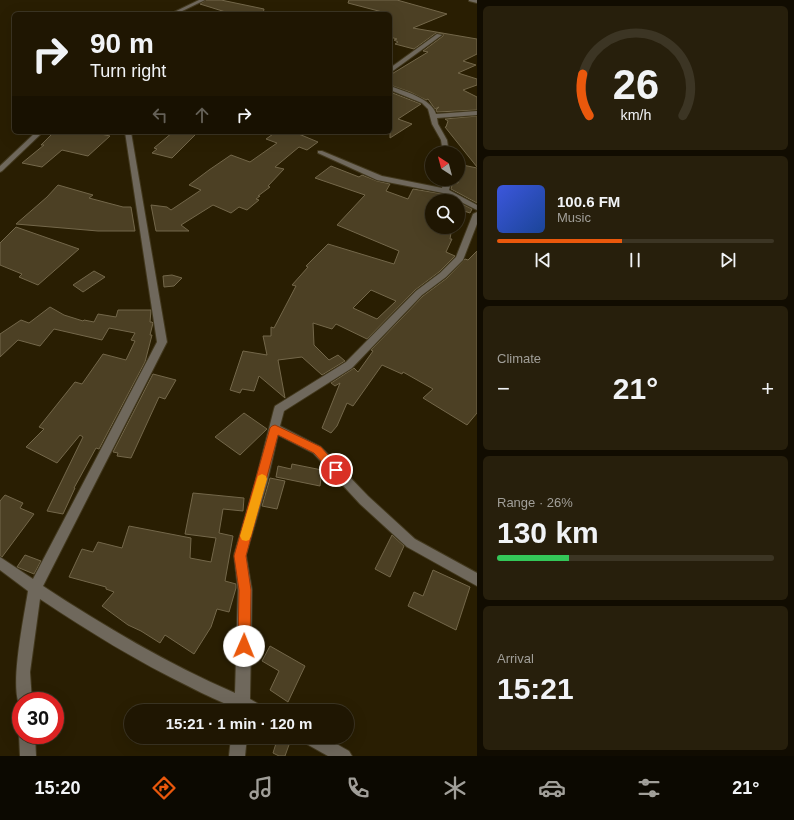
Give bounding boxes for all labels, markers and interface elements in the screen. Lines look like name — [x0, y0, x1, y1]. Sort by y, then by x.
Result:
icon: right — [24, 28, 76, 80]
text: 90 m — [90, 28, 154, 59]
text: Turn right — [90, 61, 166, 81]
text: 26 — [612, 61, 659, 108]
icon: left — [149, 104, 171, 126]
icon: ahead — [191, 104, 213, 126]
icon: right — [233, 104, 255, 126]
text: km/h — [620, 107, 651, 123]
north arrow — [425, 146, 465, 186]
map controls — [425, 146, 465, 234]
text: 100.6 FM — [557, 193, 620, 210]
button: search — [425, 194, 465, 234]
text: Music — [557, 210, 591, 225]
icon: previous — [532, 249, 554, 271]
icon: pause — [624, 249, 646, 271]
icon: next — [717, 249, 739, 271]
text: Climate — [497, 351, 541, 366]
text: 21° — [613, 372, 658, 405]
text: − — [497, 376, 510, 401]
text: + — [761, 376, 774, 401]
pin — [319, 453, 353, 487]
icon: arrive — [325, 459, 347, 481]
text: Range · 26% — [497, 495, 573, 510]
text: 130 km — [497, 516, 599, 549]
position arrow — [223, 625, 265, 667]
text: Arrival — [497, 651, 534, 666]
text: 15:21 — [497, 672, 574, 705]
speed limit sign: 30 — [12, 692, 64, 744]
text: 15:21 · 1 min · 120 m — [166, 715, 312, 732]
icon: directions — [150, 774, 178, 802]
icon: music — [247, 774, 275, 802]
icon: phone — [344, 774, 372, 802]
icon: climate — [441, 774, 469, 802]
icon: car — [538, 774, 566, 802]
icon: filters — [635, 774, 663, 802]
text: 15:20 — [35, 778, 81, 798]
text: 21° — [732, 778, 759, 798]

